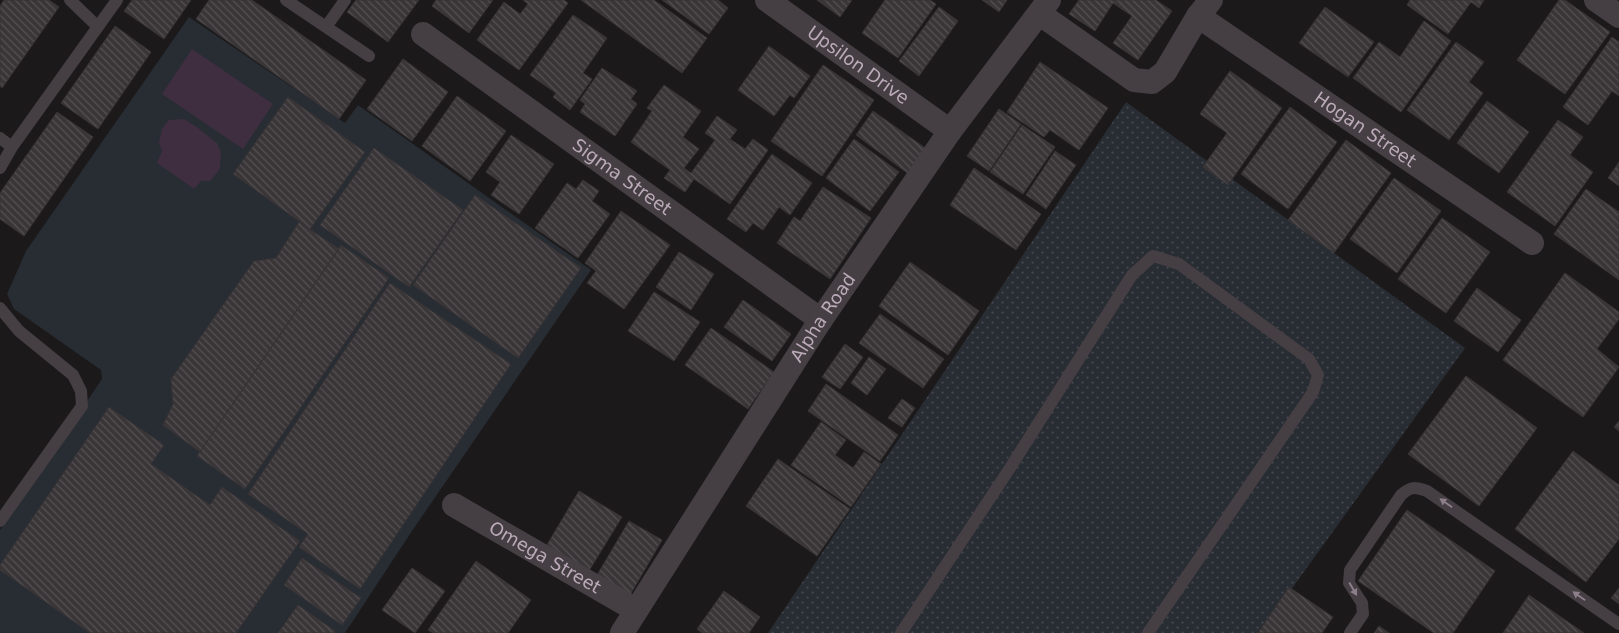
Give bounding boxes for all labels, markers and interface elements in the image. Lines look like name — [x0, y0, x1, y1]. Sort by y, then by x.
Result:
street label: Upsilon Drive — [803, 21, 913, 108]
street label: Hogan Street — [1310, 87, 1420, 171]
street label: Sigma Street — [569, 134, 676, 219]
street label: Alpha Road — [786, 269, 860, 366]
one-way arrow — [1439, 498, 1452, 508]
street label: Omega Street — [485, 517, 605, 598]
one-way arrow — [1349, 581, 1357, 596]
one-way arrow — [1572, 591, 1586, 601]

